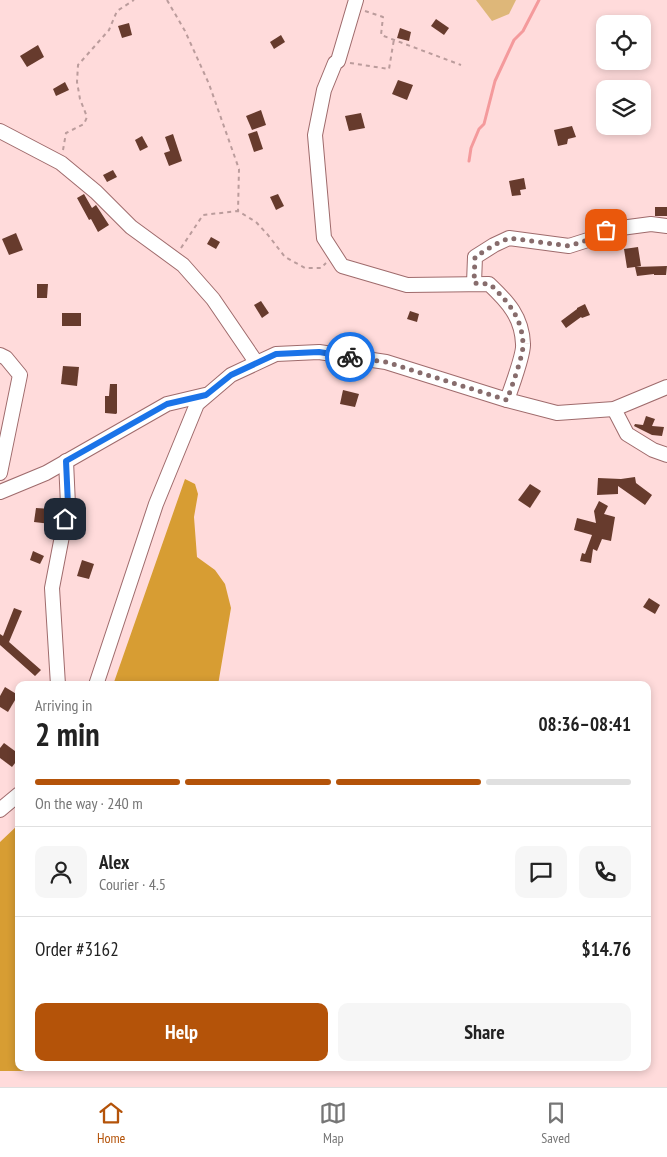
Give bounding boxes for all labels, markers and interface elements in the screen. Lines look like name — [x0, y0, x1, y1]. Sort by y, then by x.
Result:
map controls — [596, 15, 651, 135]
button: locate — [596, 15, 651, 70]
button: layers — [596, 80, 651, 135]
pin — [585, 209, 627, 251]
icon: bag — [592, 216, 620, 244]
courier — [325, 332, 375, 382]
icon: bike — [336, 343, 364, 371]
pin — [44, 498, 86, 540]
icon: home — [51, 505, 79, 533]
text: Arriving in — [35, 695, 92, 715]
text: 08:36–08:41 — [538, 712, 631, 736]
text: 2 min — [35, 713, 100, 755]
text: On the way · 240 m — [35, 793, 143, 813]
button: person — [35, 846, 87, 898]
button: chat — [515, 846, 567, 898]
button: phone — [579, 846, 631, 898]
text: Alex — [99, 850, 129, 874]
text: Courier · 4.5 — [99, 874, 166, 894]
text: Order #3162 — [35, 937, 119, 961]
text: $14.76 — [582, 937, 631, 961]
button: Help — [35, 1003, 328, 1061]
button: Share — [338, 1003, 631, 1061]
tab: Home — [97, 1099, 125, 1147]
tab: Map — [319, 1099, 347, 1147]
tab: Saved — [541, 1099, 570, 1147]

